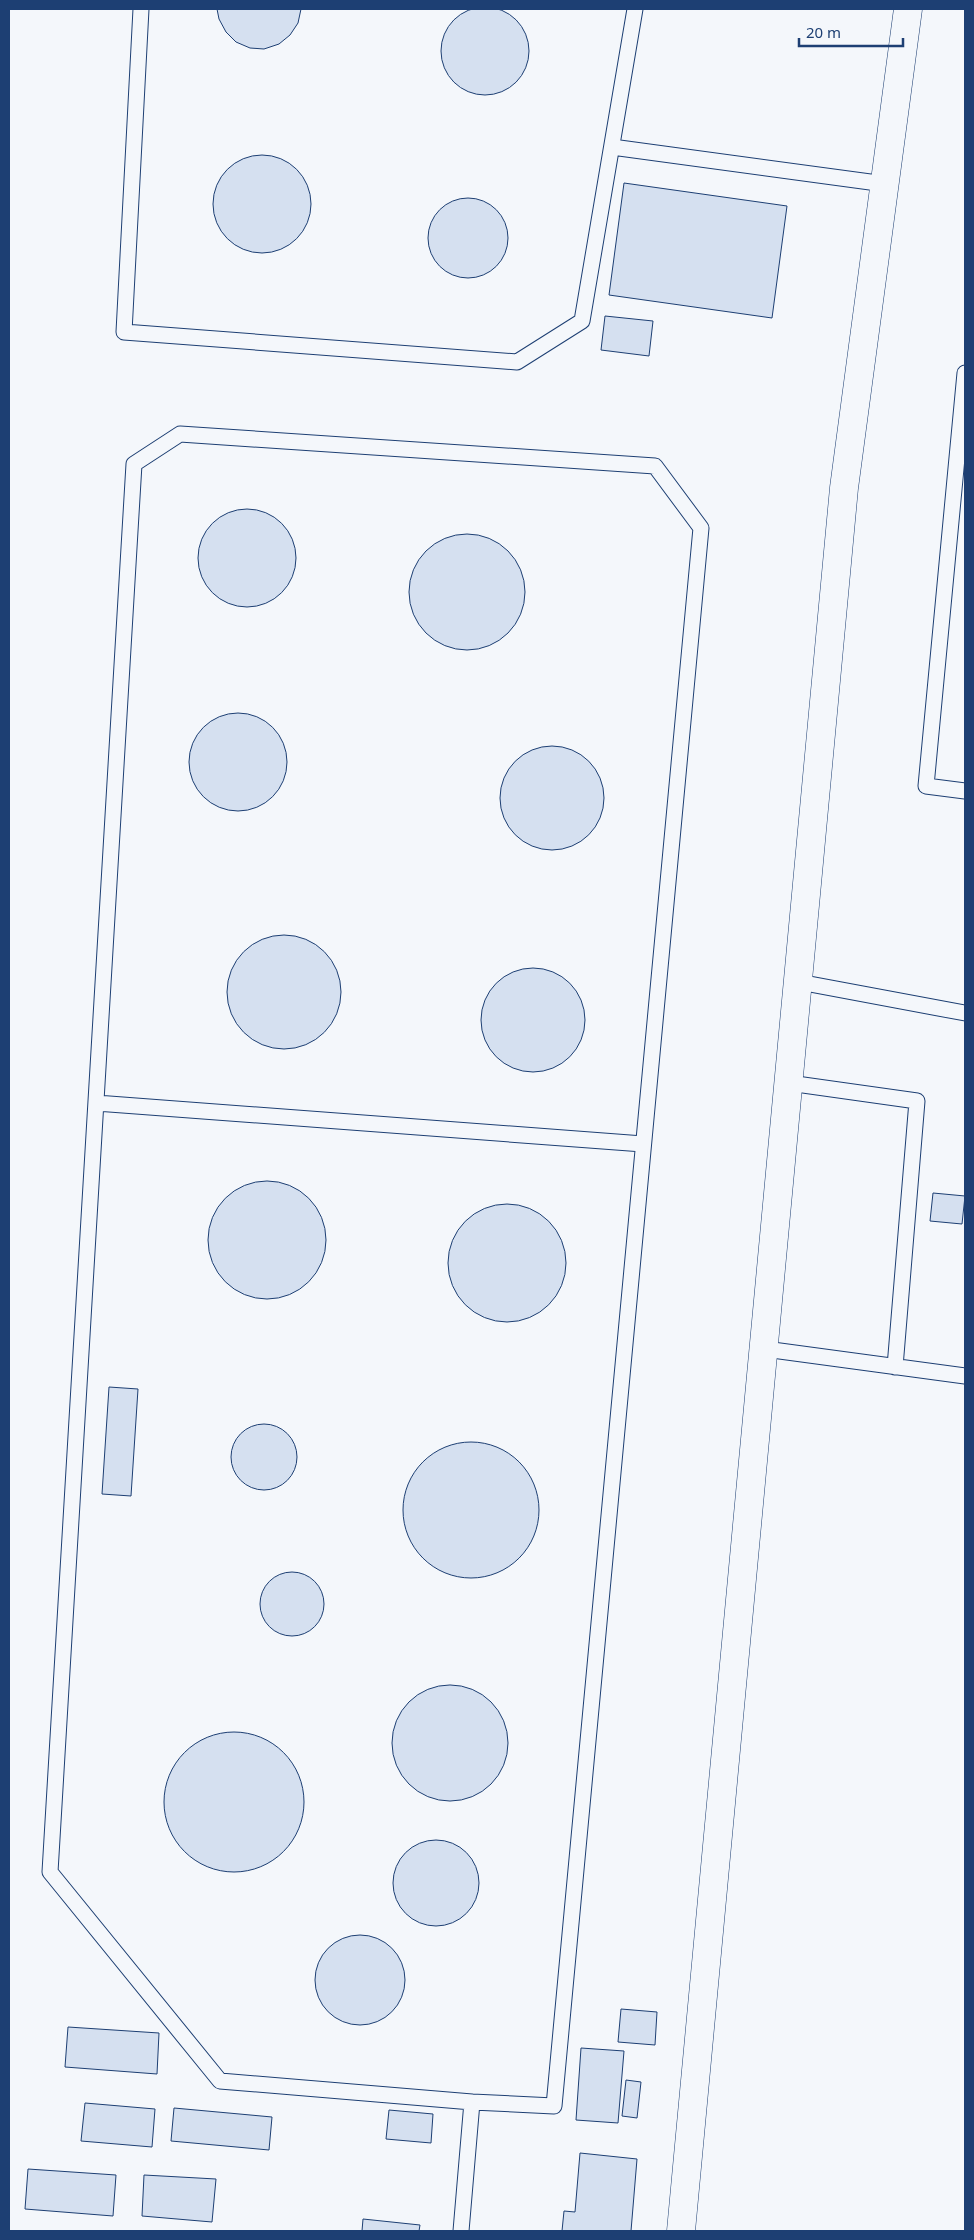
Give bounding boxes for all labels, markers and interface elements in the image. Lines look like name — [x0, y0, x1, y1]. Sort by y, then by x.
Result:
scale bar — [799, 15, 903, 47]
text: 20 m — [806, 22, 841, 42]

